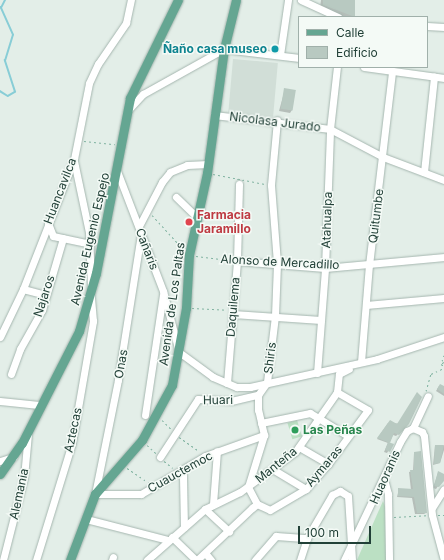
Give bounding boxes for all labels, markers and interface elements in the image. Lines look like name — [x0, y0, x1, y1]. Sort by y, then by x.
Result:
legend — [298, 16, 428, 68]
text: Calle — [336, 25, 364, 40]
place label: Ñaño casa museo — [163, 42, 267, 56]
marker: Ñaño casa museo — [270, 44, 280, 54]
text: Edificio — [336, 45, 378, 60]
street label: Nicolasa Jurado — [229, 109, 321, 135]
street label: Huancavilca — [41, 156, 79, 226]
street label: Avenida Eugenio Espejo — [68, 171, 112, 307]
street label: Quitumbe — [365, 188, 387, 244]
street label: Atahualpa — [319, 191, 335, 249]
place label: Farmacia Jaramillo — [197, 208, 251, 236]
marker: Farmacia Jaramillo — [184, 217, 194, 227]
street label: Cañaris — [133, 226, 161, 272]
street label: Avenida de Los Paltas — [156, 241, 188, 367]
street label: Alonso de Mercadillo — [220, 252, 340, 272]
street label: Najaros — [30, 273, 58, 319]
street label: Daquilema — [223, 277, 243, 337]
street label: Shiris — [261, 341, 279, 375]
street label: Onas — [111, 348, 131, 380]
street label: Huari — [203, 393, 233, 407]
street label: Aztecas — [61, 406, 85, 454]
place label: Las Peñas — [303, 423, 362, 437]
marker: Las Peñas — [290, 425, 300, 435]
street label: Aymaras — [303, 443, 345, 489]
street label: Manteña — [252, 444, 300, 486]
street label: Cuauctemoc — [145, 448, 215, 496]
street label: Huaoranis — [367, 448, 403, 506]
street label: Alemania — [7, 467, 31, 521]
scale bar — [300, 518, 373, 544]
text: 100 m — [305, 525, 339, 540]

